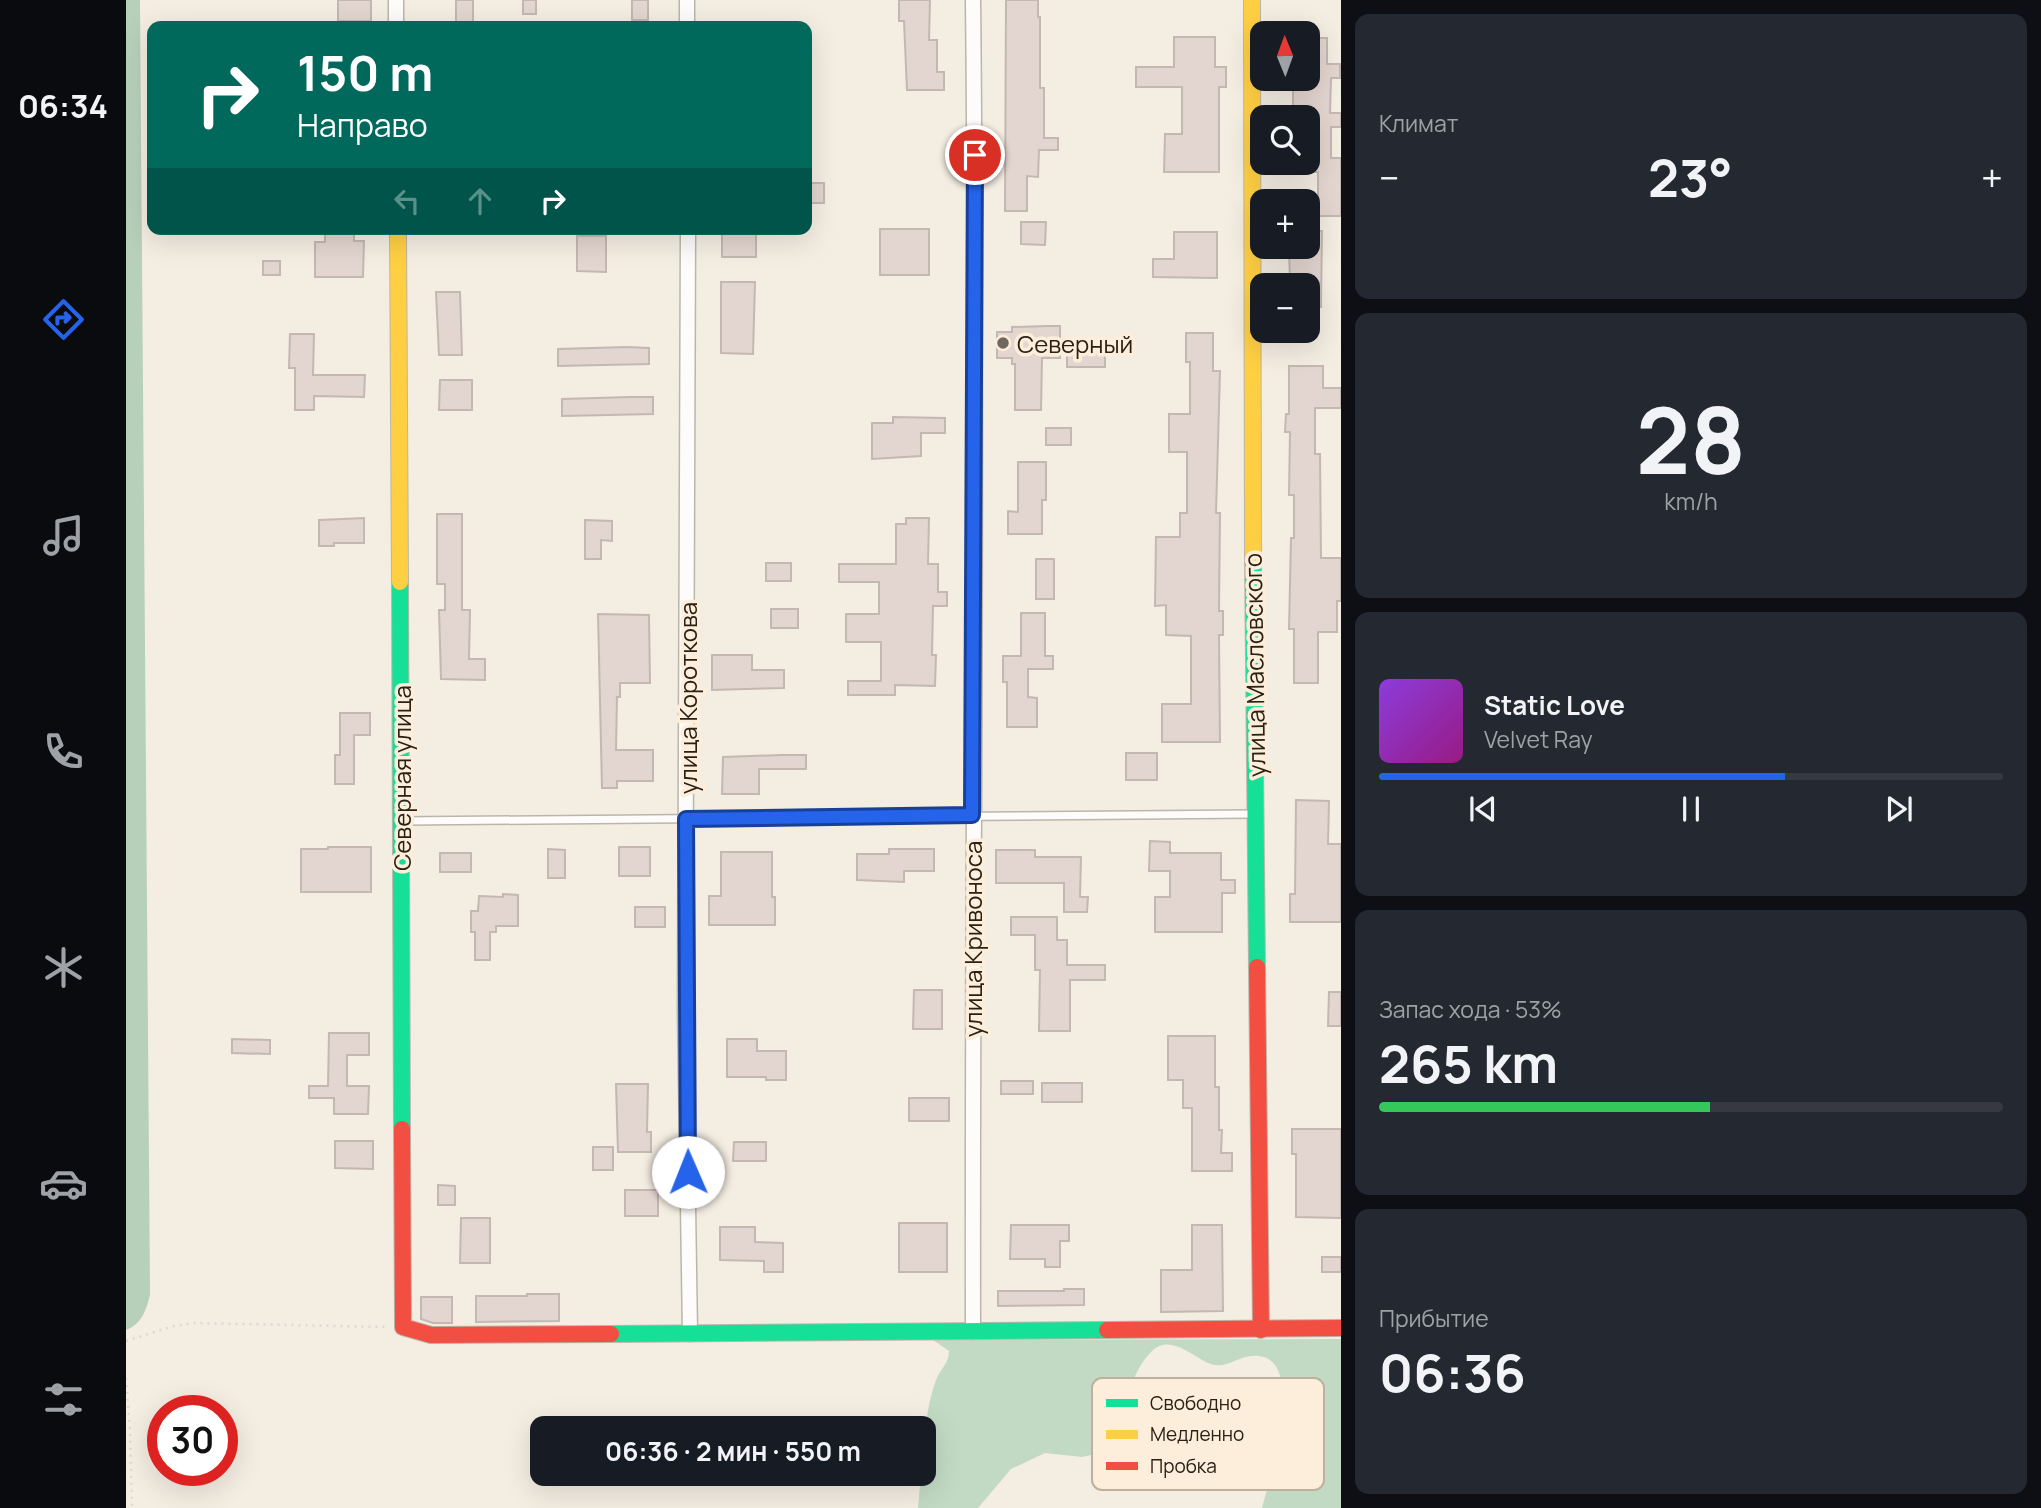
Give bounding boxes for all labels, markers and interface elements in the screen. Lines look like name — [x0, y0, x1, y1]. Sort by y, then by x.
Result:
north arrow — [1250, 21, 1320, 91]
map controls — [1250, 21, 1320, 343]
text: 150 m — [297, 39, 433, 106]
icon: right — [182, 49, 273, 140]
text: 06:34 — [18, 84, 108, 128]
text: Направо — [297, 103, 428, 147]
button: search — [1250, 105, 1320, 175]
text: Климат — [1379, 107, 1458, 139]
pin — [945, 125, 1005, 185]
icon: arrive — [956, 136, 994, 174]
text: 23° — [1648, 142, 1733, 213]
text: − — [1379, 151, 1400, 203]
text: + — [1981, 151, 2003, 203]
icon: left — [388, 182, 426, 220]
icon: ahead — [461, 182, 499, 220]
icon: right — [534, 182, 572, 220]
button: + — [1250, 189, 1320, 259]
button: − — [1250, 273, 1320, 343]
icon: directions — [39, 295, 88, 344]
place label: Северный — [1017, 327, 1133, 360]
marker: Северный — [995, 335, 1011, 351]
text: 28 — [1636, 377, 1746, 501]
text: km/h — [1664, 485, 1718, 517]
icon: music — [39, 511, 88, 560]
street label: улица Масловского — [1236, 553, 1272, 777]
street label: улица Короткова — [671, 602, 704, 794]
street label: Северная улица — [385, 685, 418, 871]
text: Static Love — [1484, 687, 1625, 723]
text: Velvet Ray — [1484, 723, 1593, 755]
icon: phone — [39, 727, 88, 776]
icon: previous — [1464, 790, 1502, 828]
icon: pause — [1672, 790, 1710, 828]
icon: next — [1880, 790, 1918, 828]
street label: улица Кривоноса — [956, 841, 989, 1037]
icon: climate — [39, 943, 88, 992]
text: Запас хода · 53% — [1379, 993, 1562, 1025]
text: 265 km — [1379, 1028, 1558, 1099]
position arrow — [651, 1135, 725, 1209]
icon: car — [39, 1159, 88, 1208]
text: Прибытие — [1379, 1302, 1489, 1334]
text: 06:36 — [1379, 1337, 1526, 1408]
icon: filters — [39, 1375, 88, 1424]
legend — [1092, 1378, 1324, 1490]
text: Свободно — [1150, 1390, 1241, 1416]
speed limit sign: 30 — [147, 1395, 238, 1486]
text: Медленно — [1150, 1421, 1244, 1447]
text: 06:36 · 2 мин · 550 m — [605, 1433, 861, 1469]
text: Пробка — [1150, 1453, 1217, 1479]

